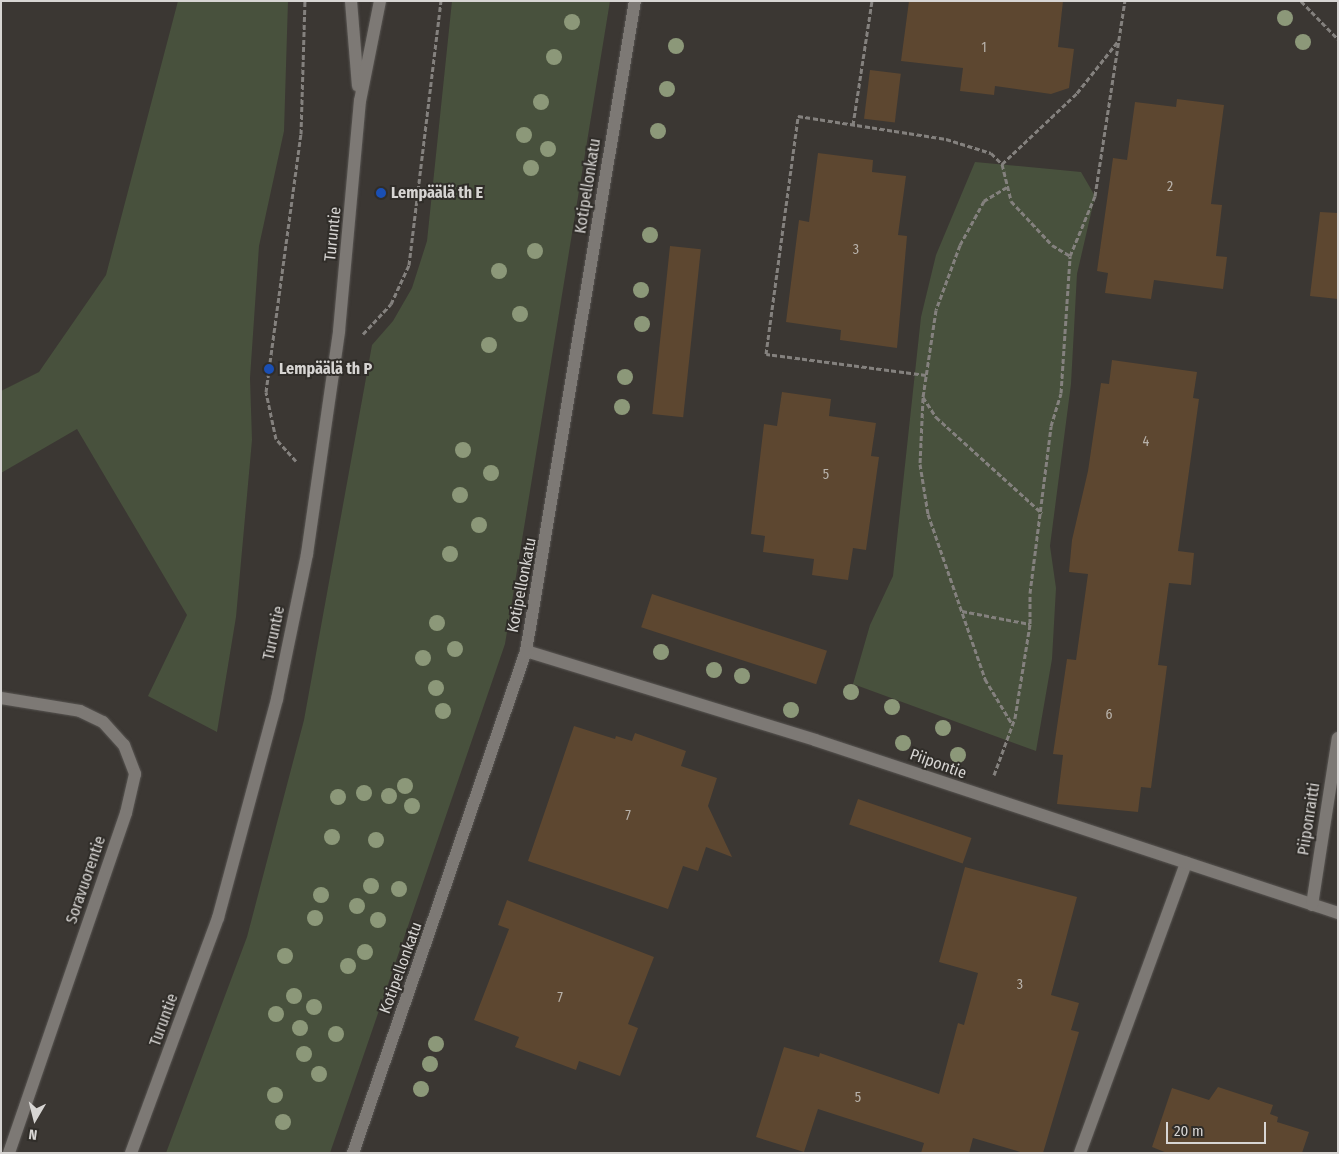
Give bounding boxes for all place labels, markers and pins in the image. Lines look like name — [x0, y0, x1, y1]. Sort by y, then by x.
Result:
place label: Lempäälä th E — [391, 183, 483, 203]
marker: Lempäälä th E — [375, 187, 387, 199]
place label: Lempäälä th P — [279, 359, 372, 379]
marker: Lempäälä th P — [263, 363, 275, 375]

